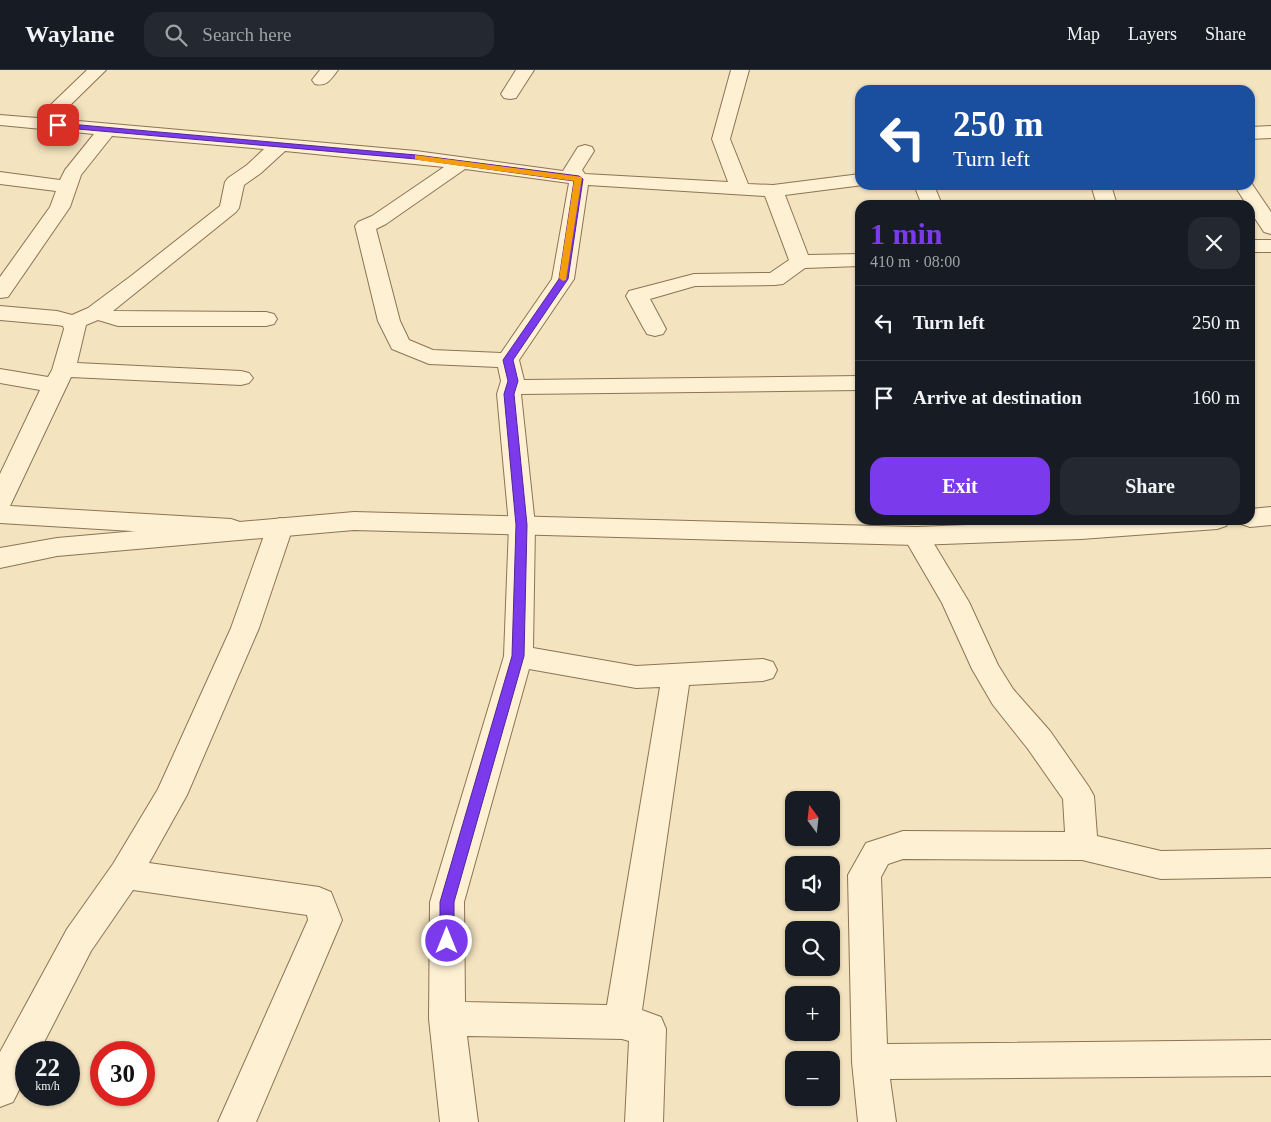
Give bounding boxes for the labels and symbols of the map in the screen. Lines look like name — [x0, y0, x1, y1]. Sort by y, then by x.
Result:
pin — [37, 104, 79, 146]
north arrow — [785, 791, 840, 846]
position arrow — [420, 914, 472, 966]
speed limit sign: 30 — [90, 1041, 155, 1106]

